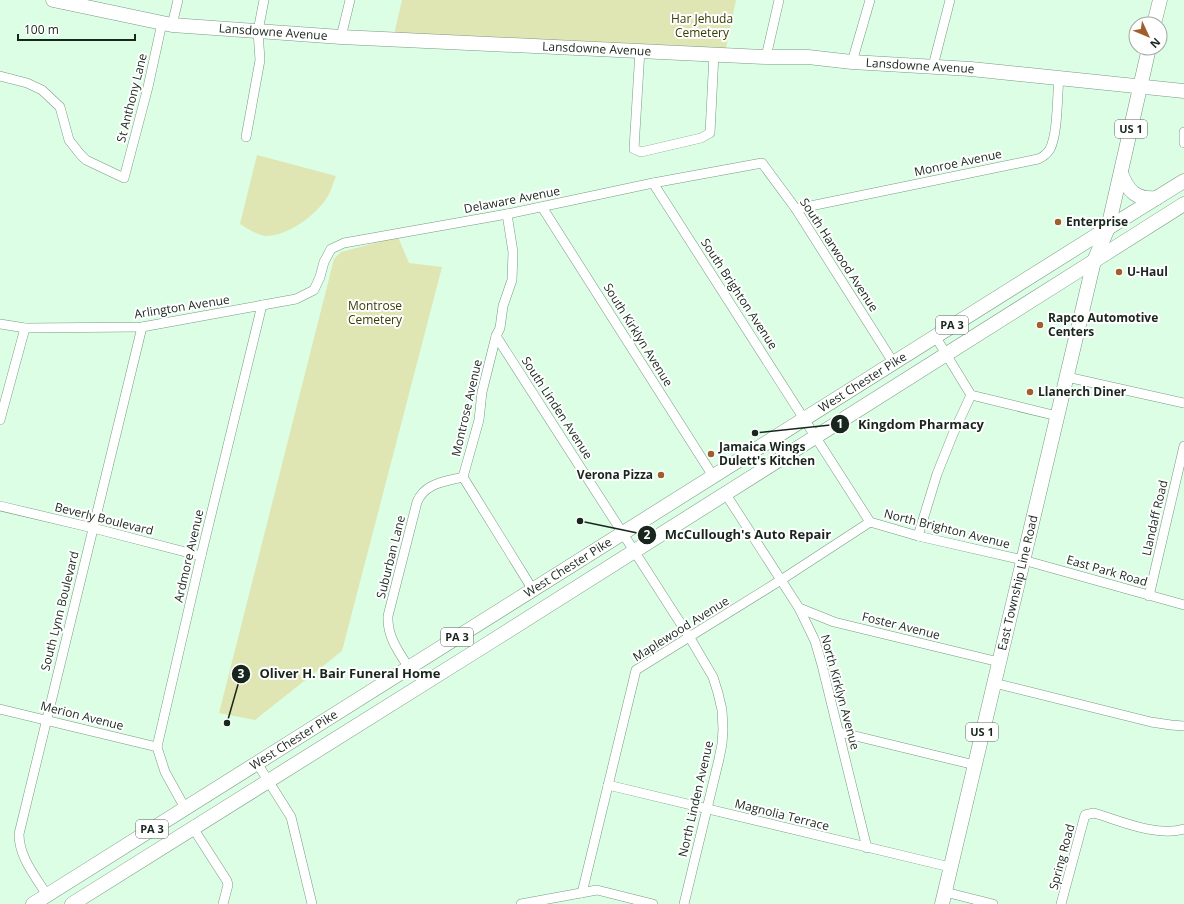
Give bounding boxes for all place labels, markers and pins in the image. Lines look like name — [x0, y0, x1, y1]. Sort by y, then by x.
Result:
place label: Enterprise — [1066, 213, 1128, 230]
marker: Enterprise — [1053, 217, 1063, 227]
place label: U-Haul — [1127, 263, 1168, 280]
marker: U-Haul — [1114, 267, 1124, 277]
place label: Rapco Automotive Centers — [1048, 309, 1158, 340]
marker: Rapco Automotive Centers — [1035, 320, 1045, 330]
place label: Llanerch Diner — [1038, 383, 1127, 400]
marker: Llanerch Diner — [1025, 387, 1035, 397]
callout: Kingdom Pharmacy — [830, 412, 992, 437]
place label: Jamaica Wings Dulett's Kitchen — [718, 438, 815, 469]
marker: Jamaica Wings Dulett's Kitchen — [706, 449, 716, 459]
place label: Verona Pizza — [577, 466, 653, 483]
marker: Verona Pizza — [656, 470, 666, 480]
callout: McCullough's Auto Repair — [637, 522, 839, 547]
callout: Oliver H. Bair Funeral Home — [231, 661, 448, 686]

